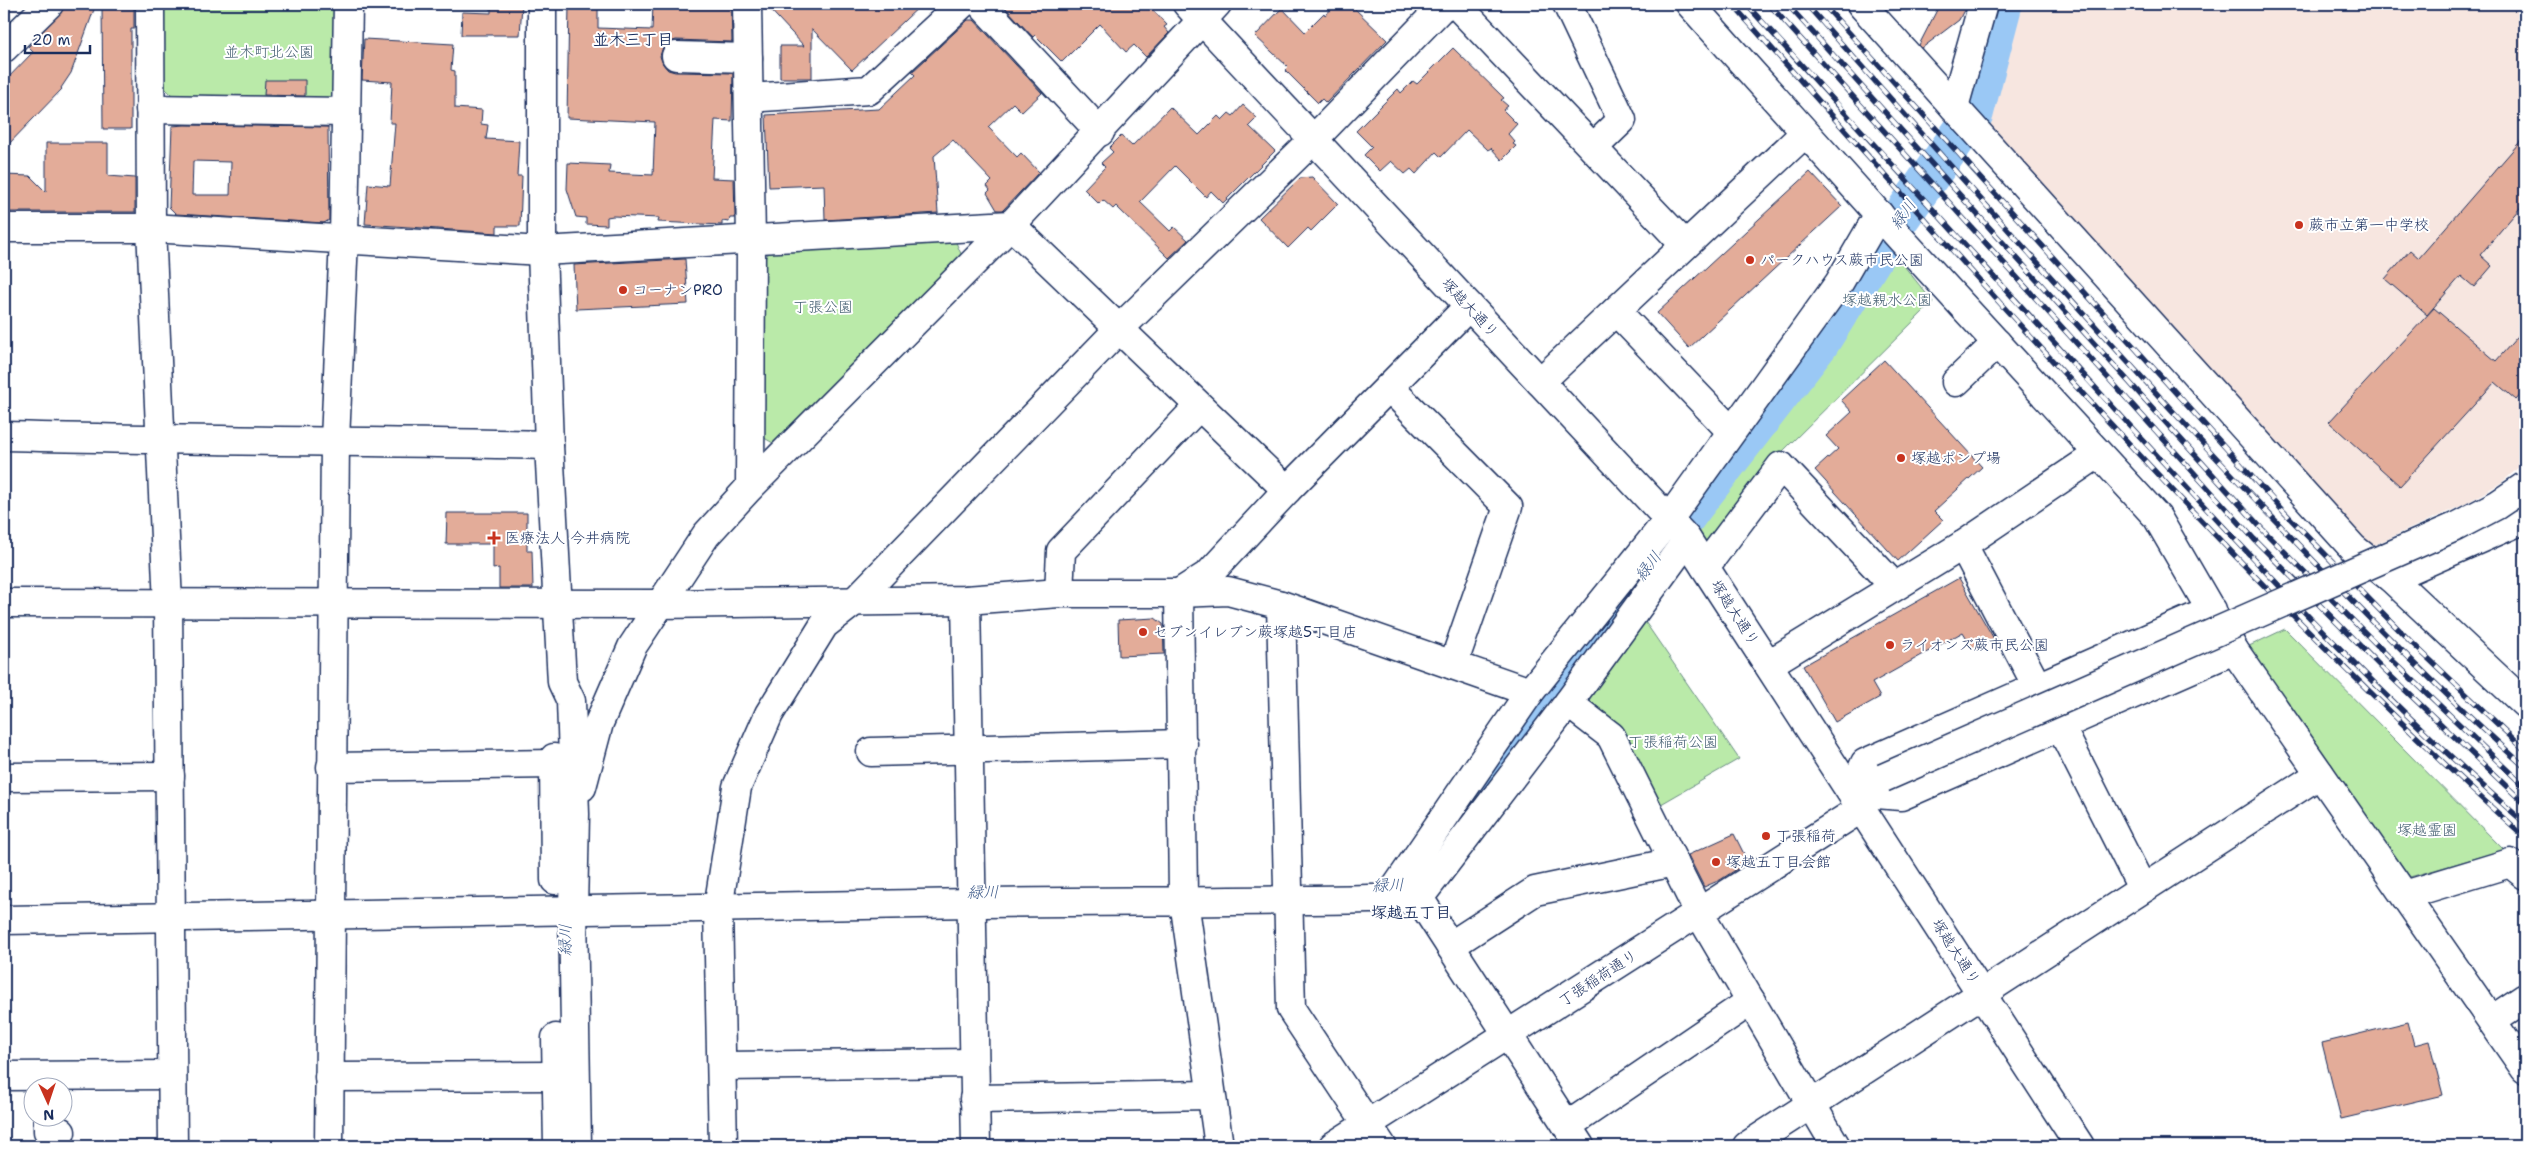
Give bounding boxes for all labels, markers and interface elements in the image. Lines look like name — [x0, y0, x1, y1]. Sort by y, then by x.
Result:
scale bar — [25, 22, 90, 54]
district label: 並木三丁目 — [593, 29, 673, 50]
text: 20 m — [32, 30, 71, 50]
park label: 並木町北公園 — [224, 42, 314, 62]
water label: 緑川 — [1885, 195, 1921, 233]
place label: 蕨市立第一中学校 — [2309, 215, 2429, 235]
marker: 蕨市立第一中学校 — [2293, 219, 2305, 231]
place label: パークハウス蕨市民公園 — [1760, 250, 1924, 270]
marker: パークハウス蕨市民公園 — [1744, 254, 1756, 266]
street label: 塚越大通り — [1437, 274, 1503, 342]
place label: コーナンPRO — [633, 280, 723, 300]
marker: コーナンPRO — [617, 284, 629, 296]
park label: 塚越親水公園 — [1842, 290, 1932, 310]
park label: 丁張公園 — [793, 297, 853, 317]
place label: 塚越ポンプ場 — [1911, 448, 2001, 468]
marker: 塚越ポンプ場 — [1895, 452, 1907, 464]
place label: 医療法人 今井病院 — [505, 528, 630, 548]
marker: 医療法人 今井病院 — [487, 531, 501, 545]
water label: 緑川 — [1630, 547, 1666, 585]
street label: 塚越大通り — [1706, 576, 1764, 650]
place label: セブンイレブン蕨塚越5丁目店 — [1153, 622, 1357, 642]
marker: セブンイレブン蕨塚越5丁目店 — [1137, 626, 1149, 638]
place label: ライオンズ蕨市民公園 — [1900, 635, 2049, 655]
marker: ライオンズ蕨市民公園 — [1884, 639, 1896, 651]
park label: 丁張稲荷公園 — [1628, 732, 1718, 752]
park label: 塚越霊園 — [2397, 820, 2457, 840]
place label: 丁張稲荷 — [1776, 826, 1836, 846]
marker: 丁張稲荷 — [1760, 830, 1772, 842]
place label: 塚越五丁目会館 — [1726, 852, 1831, 872]
marker: 塚越五丁目会館 — [1710, 856, 1722, 868]
water label: 緑川 — [1372, 874, 1404, 896]
water label: 緑川 — [967, 881, 999, 903]
district label: 塚越五丁目 — [1371, 902, 1451, 923]
street label: 塚越大通り — [1927, 915, 1985, 989]
water label: 緑川 — [554, 924, 576, 956]
street label: 丁張稲荷通り — [1555, 945, 1641, 1011]
north arrow — [22, 1078, 72, 1128]
text: N — [43, 1106, 55, 1124]

